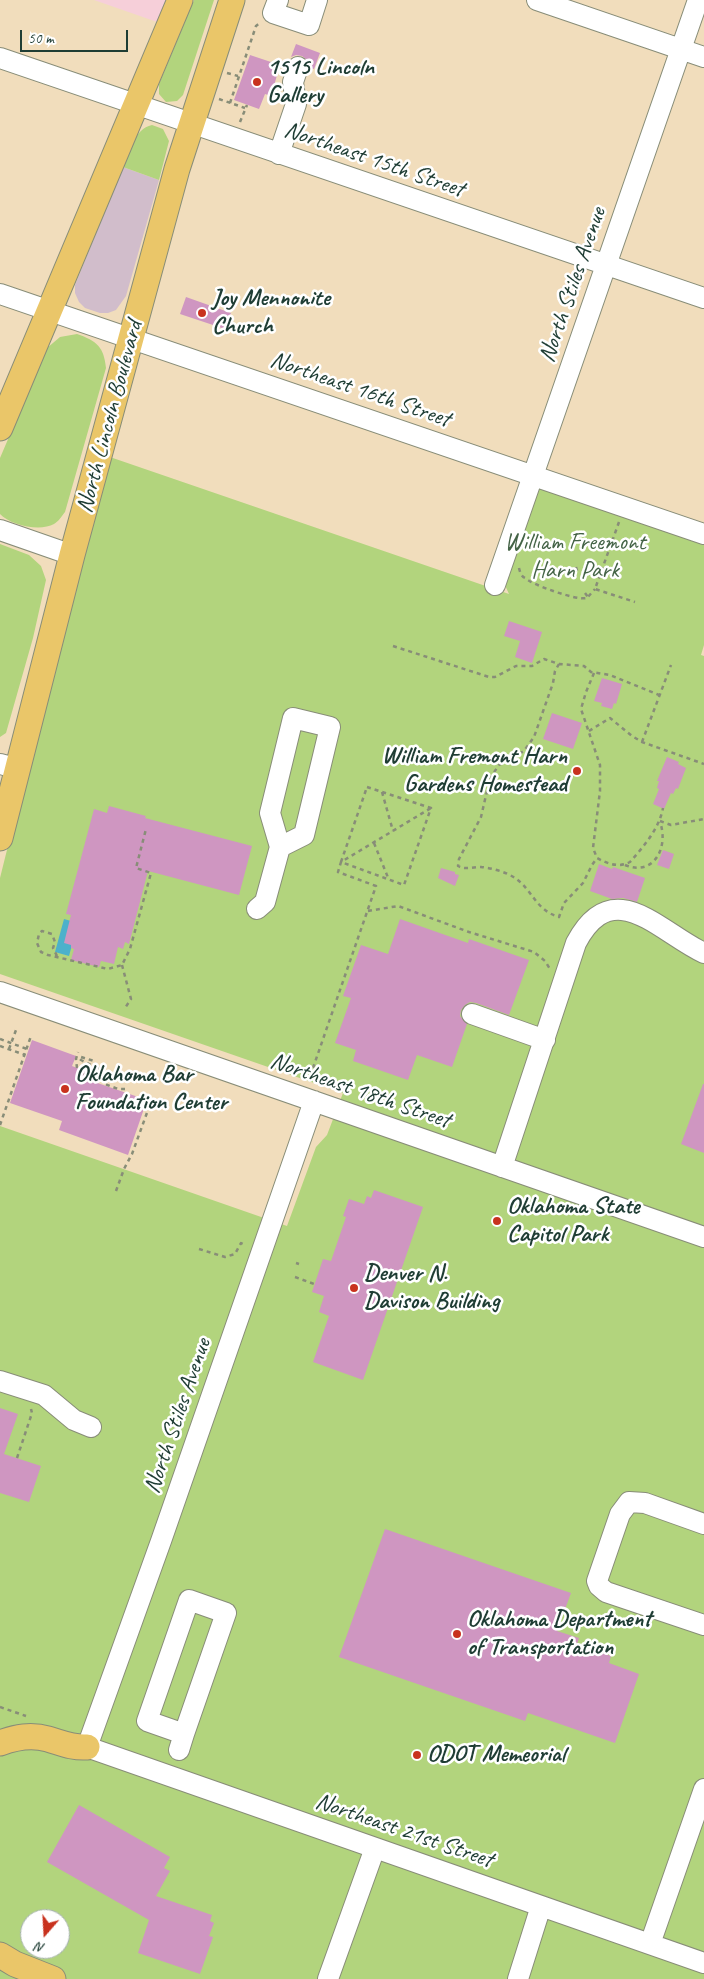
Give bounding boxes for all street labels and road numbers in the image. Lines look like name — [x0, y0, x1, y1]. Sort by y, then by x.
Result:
street label: Northeast 15th Street — [280, 116, 468, 204]
street label: North Stiles Avenue — [533, 204, 613, 366]
street label: North Lincoln Boulevard — [71, 318, 149, 516]
street label: Northeast 16th Street — [266, 346, 454, 434]
street label: Northeast 18th Street — [266, 1047, 454, 1135]
street label: North Stiles Avenue — [138, 1335, 218, 1497]
street label: Northeast 21st Street — [312, 1787, 496, 1875]

